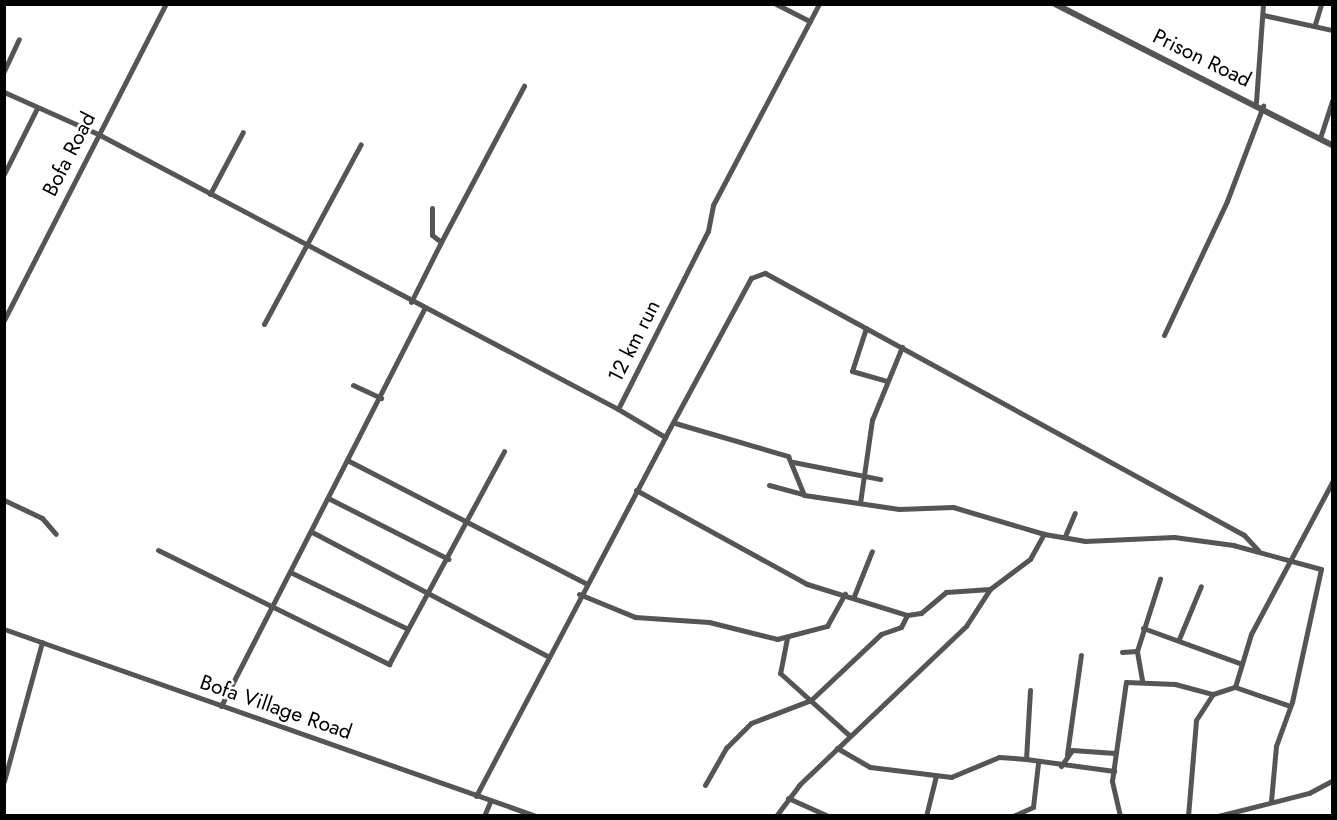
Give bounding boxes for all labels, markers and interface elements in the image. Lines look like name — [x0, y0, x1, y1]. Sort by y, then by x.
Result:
street label: Prison Road — [1149, 23, 1255, 93]
street label: Bofa Road — [37, 108, 101, 200]
street label: 12 km run — [603, 296, 665, 386]
street label: Bofa Village Road — [197, 669, 355, 745]

